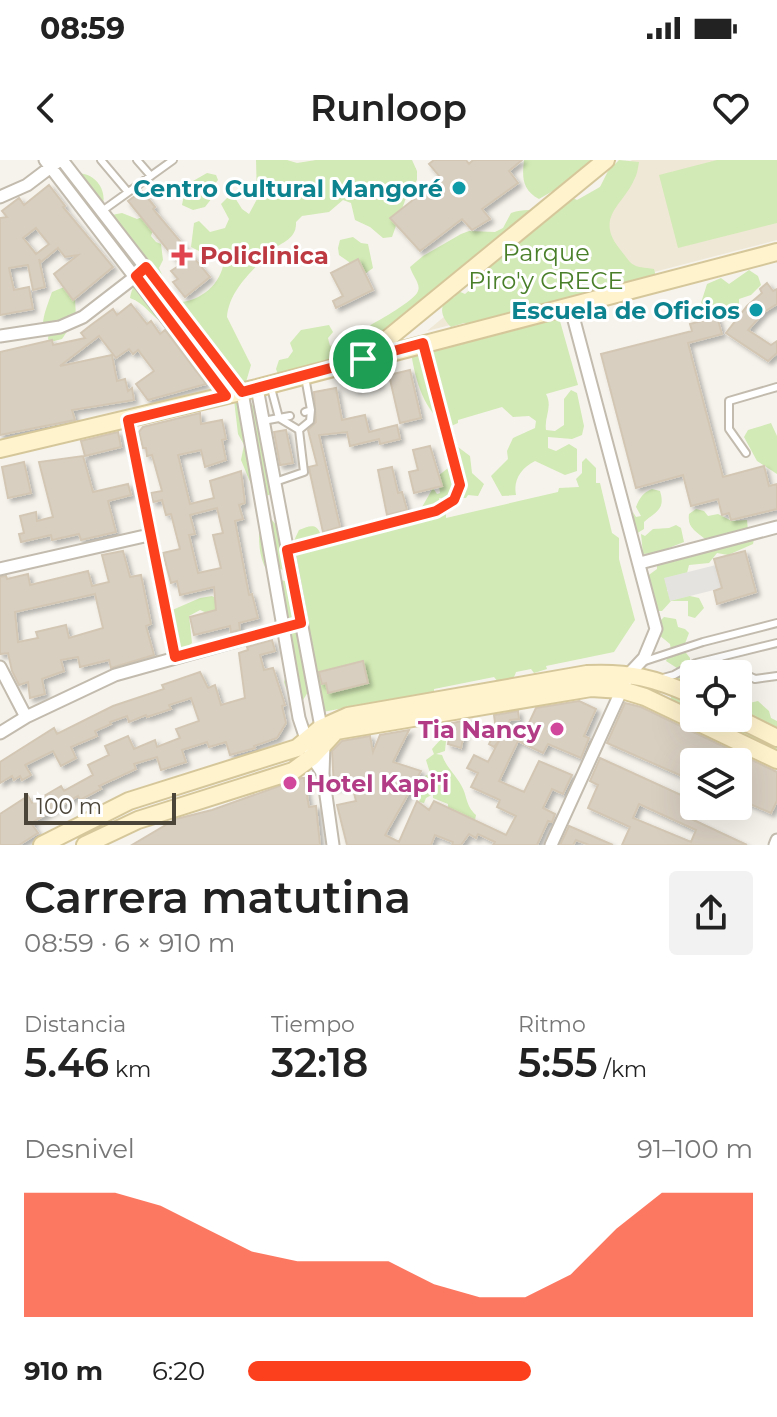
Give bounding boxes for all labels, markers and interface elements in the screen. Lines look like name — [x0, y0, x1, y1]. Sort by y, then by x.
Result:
text: 08:59 — [40, 10, 125, 47]
icon: back — [24, 86, 68, 130]
text: Runloop — [310, 86, 467, 130]
icon: heart — [709, 86, 753, 130]
place label: Centro Cultural Mangoré — [133, 174, 443, 203]
marker: Centro Cultural Mangoré — [450, 179, 468, 197]
park label: Parque Piro'y CRECE — [468, 238, 624, 295]
place label: Policlinica — [200, 241, 329, 270]
marker: Policlinica — [171, 244, 193, 266]
place label: Escuela de Oficios — [511, 296, 740, 325]
marker: Escuela de Oficios — [747, 301, 765, 319]
pin — [329, 325, 397, 393]
icon: arrive — [341, 337, 385, 381]
map controls — [680, 660, 752, 820]
button: locate — [680, 660, 752, 732]
place label: Tia Nancy — [418, 715, 542, 744]
marker: Tia Nancy — [548, 720, 566, 738]
button: layers — [680, 748, 752, 820]
place label: Hotel Kapi'i — [306, 769, 449, 798]
marker: Hotel Kapi'i — [281, 774, 299, 792]
scale bar — [24, 789, 176, 825]
text: 100 m — [36, 793, 102, 820]
text: Carrera matutina — [24, 870, 411, 924]
button: share — [669, 871, 753, 955]
text: 08:59 · 6 × 910 m — [24, 927, 235, 959]
text: Distancia — [24, 1011, 126, 1038]
text: Tiempo — [271, 1011, 355, 1038]
text: Ritmo — [518, 1011, 586, 1038]
text: 5.46 — [24, 1038, 109, 1087]
text: 32:18 — [271, 1038, 368, 1087]
text: 5:55 — [518, 1038, 598, 1087]
text: km — [109, 1056, 151, 1083]
text: /km — [598, 1056, 647, 1083]
text: Desnivel — [24, 1133, 135, 1165]
text: 91–100 m — [637, 1133, 753, 1165]
text: 910 m — [24, 1355, 103, 1387]
text: 6:20 — [152, 1355, 205, 1387]

